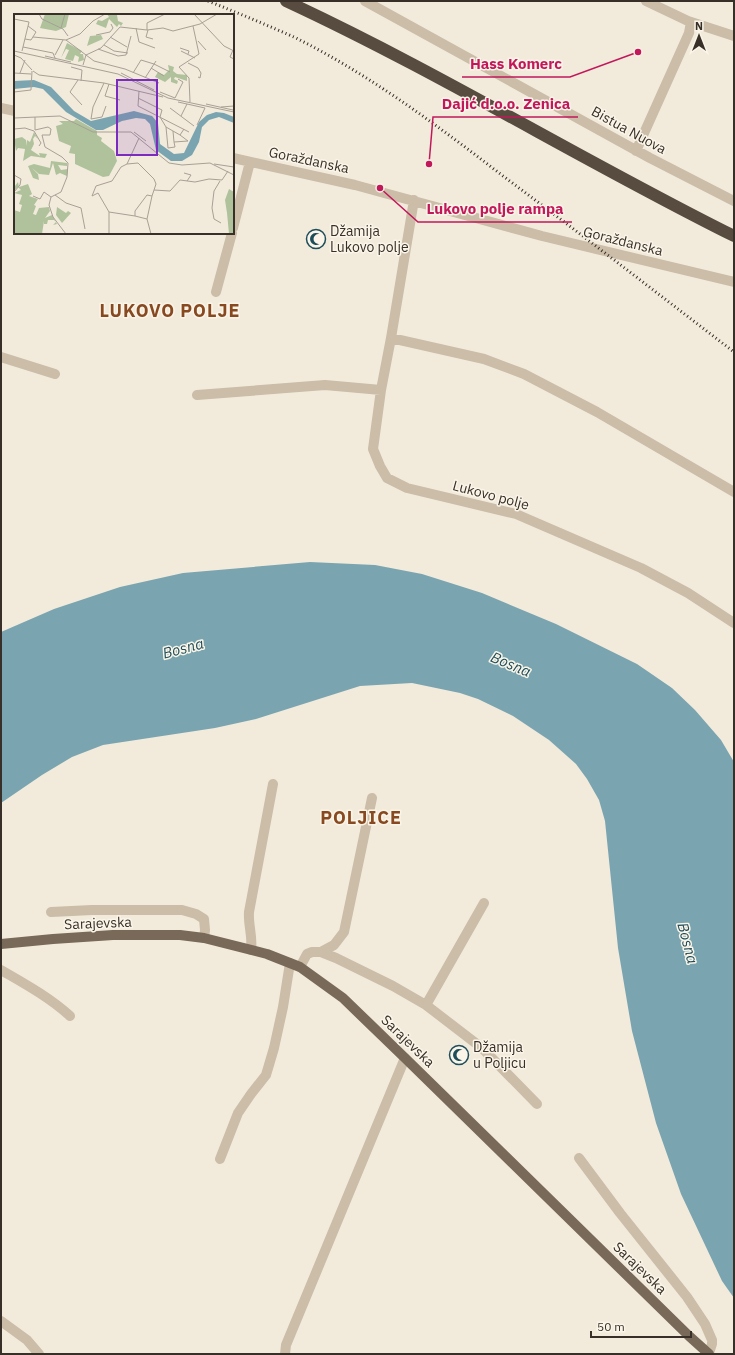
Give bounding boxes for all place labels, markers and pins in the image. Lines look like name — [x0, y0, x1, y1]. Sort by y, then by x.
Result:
callout: Hass Komerc — [462, 50, 570, 77]
callout: Dajić d.o.o. Zenica — [433, 90, 578, 117]
callout: Lukovo polje rampa — [418, 195, 572, 222]
place label: Džamija Lukovo polje — [330, 222, 409, 256]
mosque icon: Džamija Lukovo polje — [305, 228, 327, 250]
place label: Džamija u Poljicu — [473, 1038, 526, 1072]
mosque icon: Džamija u Poljicu — [448, 1044, 470, 1066]

